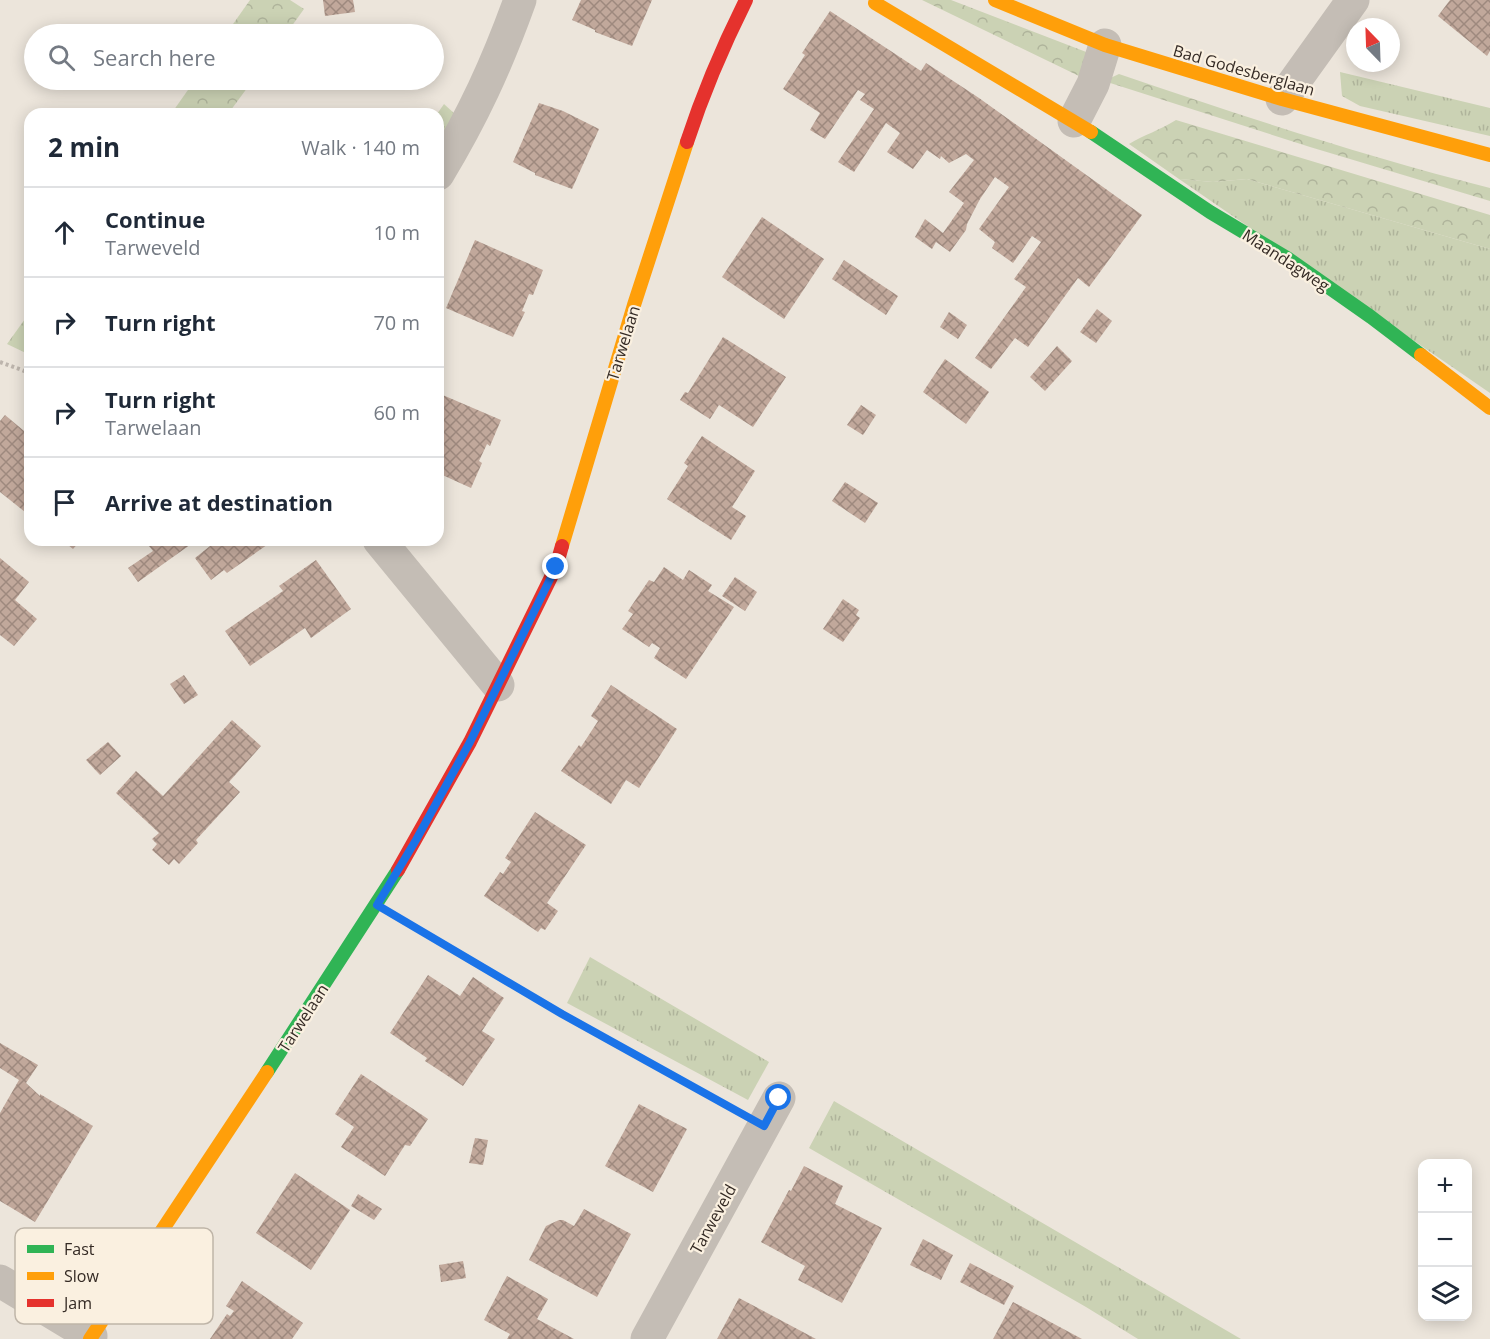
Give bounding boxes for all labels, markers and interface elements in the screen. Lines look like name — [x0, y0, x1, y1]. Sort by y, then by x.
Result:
north arrow — [1346, 18, 1400, 72]
search box — [24, 24, 444, 90]
street label: Bad Godesberglaan — [1171, 39, 1317, 101]
icon: search — [45, 41, 78, 74]
text: Search here — [93, 42, 216, 72]
text: 2 min — [48, 129, 120, 165]
text: Walk · 140 m — [301, 134, 420, 161]
text: Continue — [105, 204, 205, 234]
icon: ahead — [48, 216, 81, 249]
text: 10 m — [373, 219, 420, 246]
street label: Maandagweg — [1238, 224, 1334, 296]
text: Tarweveld — [105, 234, 201, 261]
street label: Tarwelaan — [601, 303, 645, 383]
icon: right — [48, 306, 81, 339]
text: Turn right — [105, 307, 216, 337]
text: 70 m — [373, 309, 420, 336]
text: Turn right — [105, 384, 216, 414]
icon: right — [48, 396, 81, 429]
text: 60 m — [373, 399, 420, 426]
text: Tarwelaan — [105, 414, 202, 441]
icon: arrive — [48, 486, 81, 519]
text: Arrive at destination — [105, 487, 333, 517]
route end — [542, 553, 568, 579]
street label: Tarwelaan — [273, 980, 333, 1056]
route start — [765, 1084, 791, 1110]
map controls — [1418, 1159, 1472, 1321]
button: + — [1418, 1159, 1472, 1213]
street label: Tarweveld — [685, 1180, 741, 1258]
button: − — [1418, 1213, 1472, 1267]
legend — [15, 1228, 213, 1324]
text: Fast — [64, 1238, 95, 1260]
text: Slow — [64, 1265, 99, 1287]
button: layers — [1418, 1267, 1472, 1321]
text: Jam — [62, 1292, 92, 1314]

